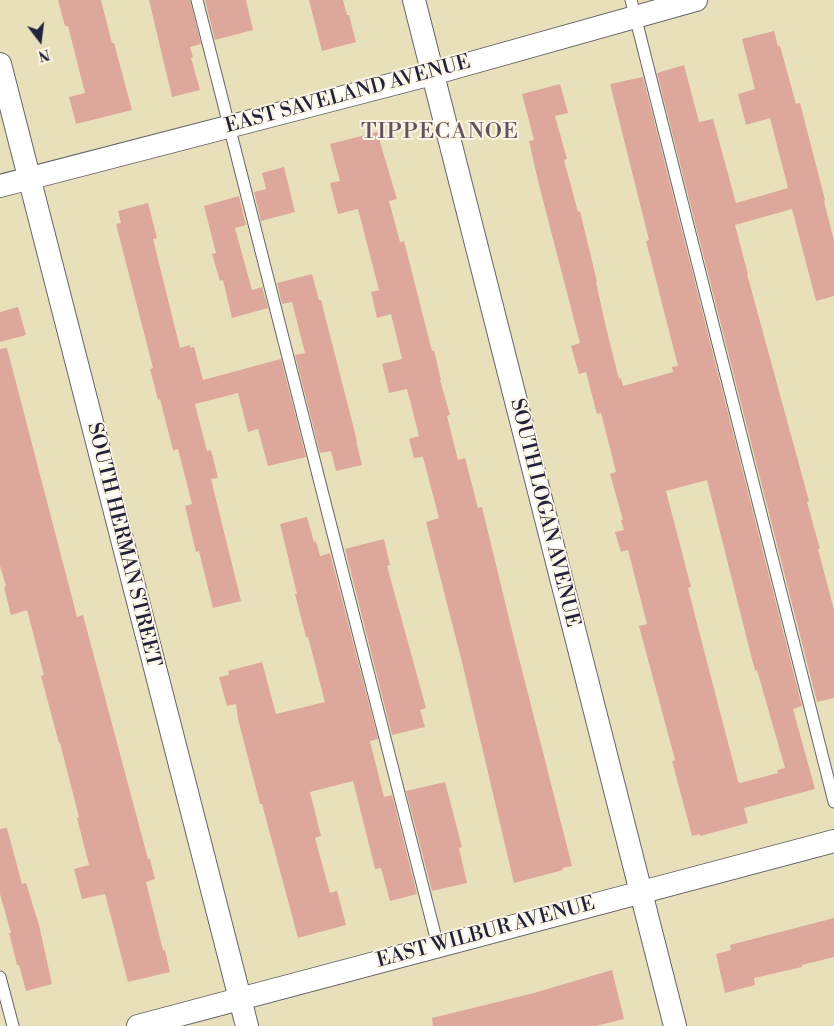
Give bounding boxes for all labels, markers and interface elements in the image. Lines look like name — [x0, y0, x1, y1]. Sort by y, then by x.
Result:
north arrow — [15, 15, 65, 65]
text: N — [36, 44, 52, 65]
street label: EAST SAVELAND AVENUE — [223, 51, 473, 139]
district label: TIPPECANOE — [360, 120, 520, 146]
street label: SOUTH LOGAN AVENUE — [504, 396, 584, 630]
street label: SOUTH HERMAN STREET — [81, 420, 165, 670]
street label: EAST WILBUR AVENUE — [374, 892, 598, 974]

